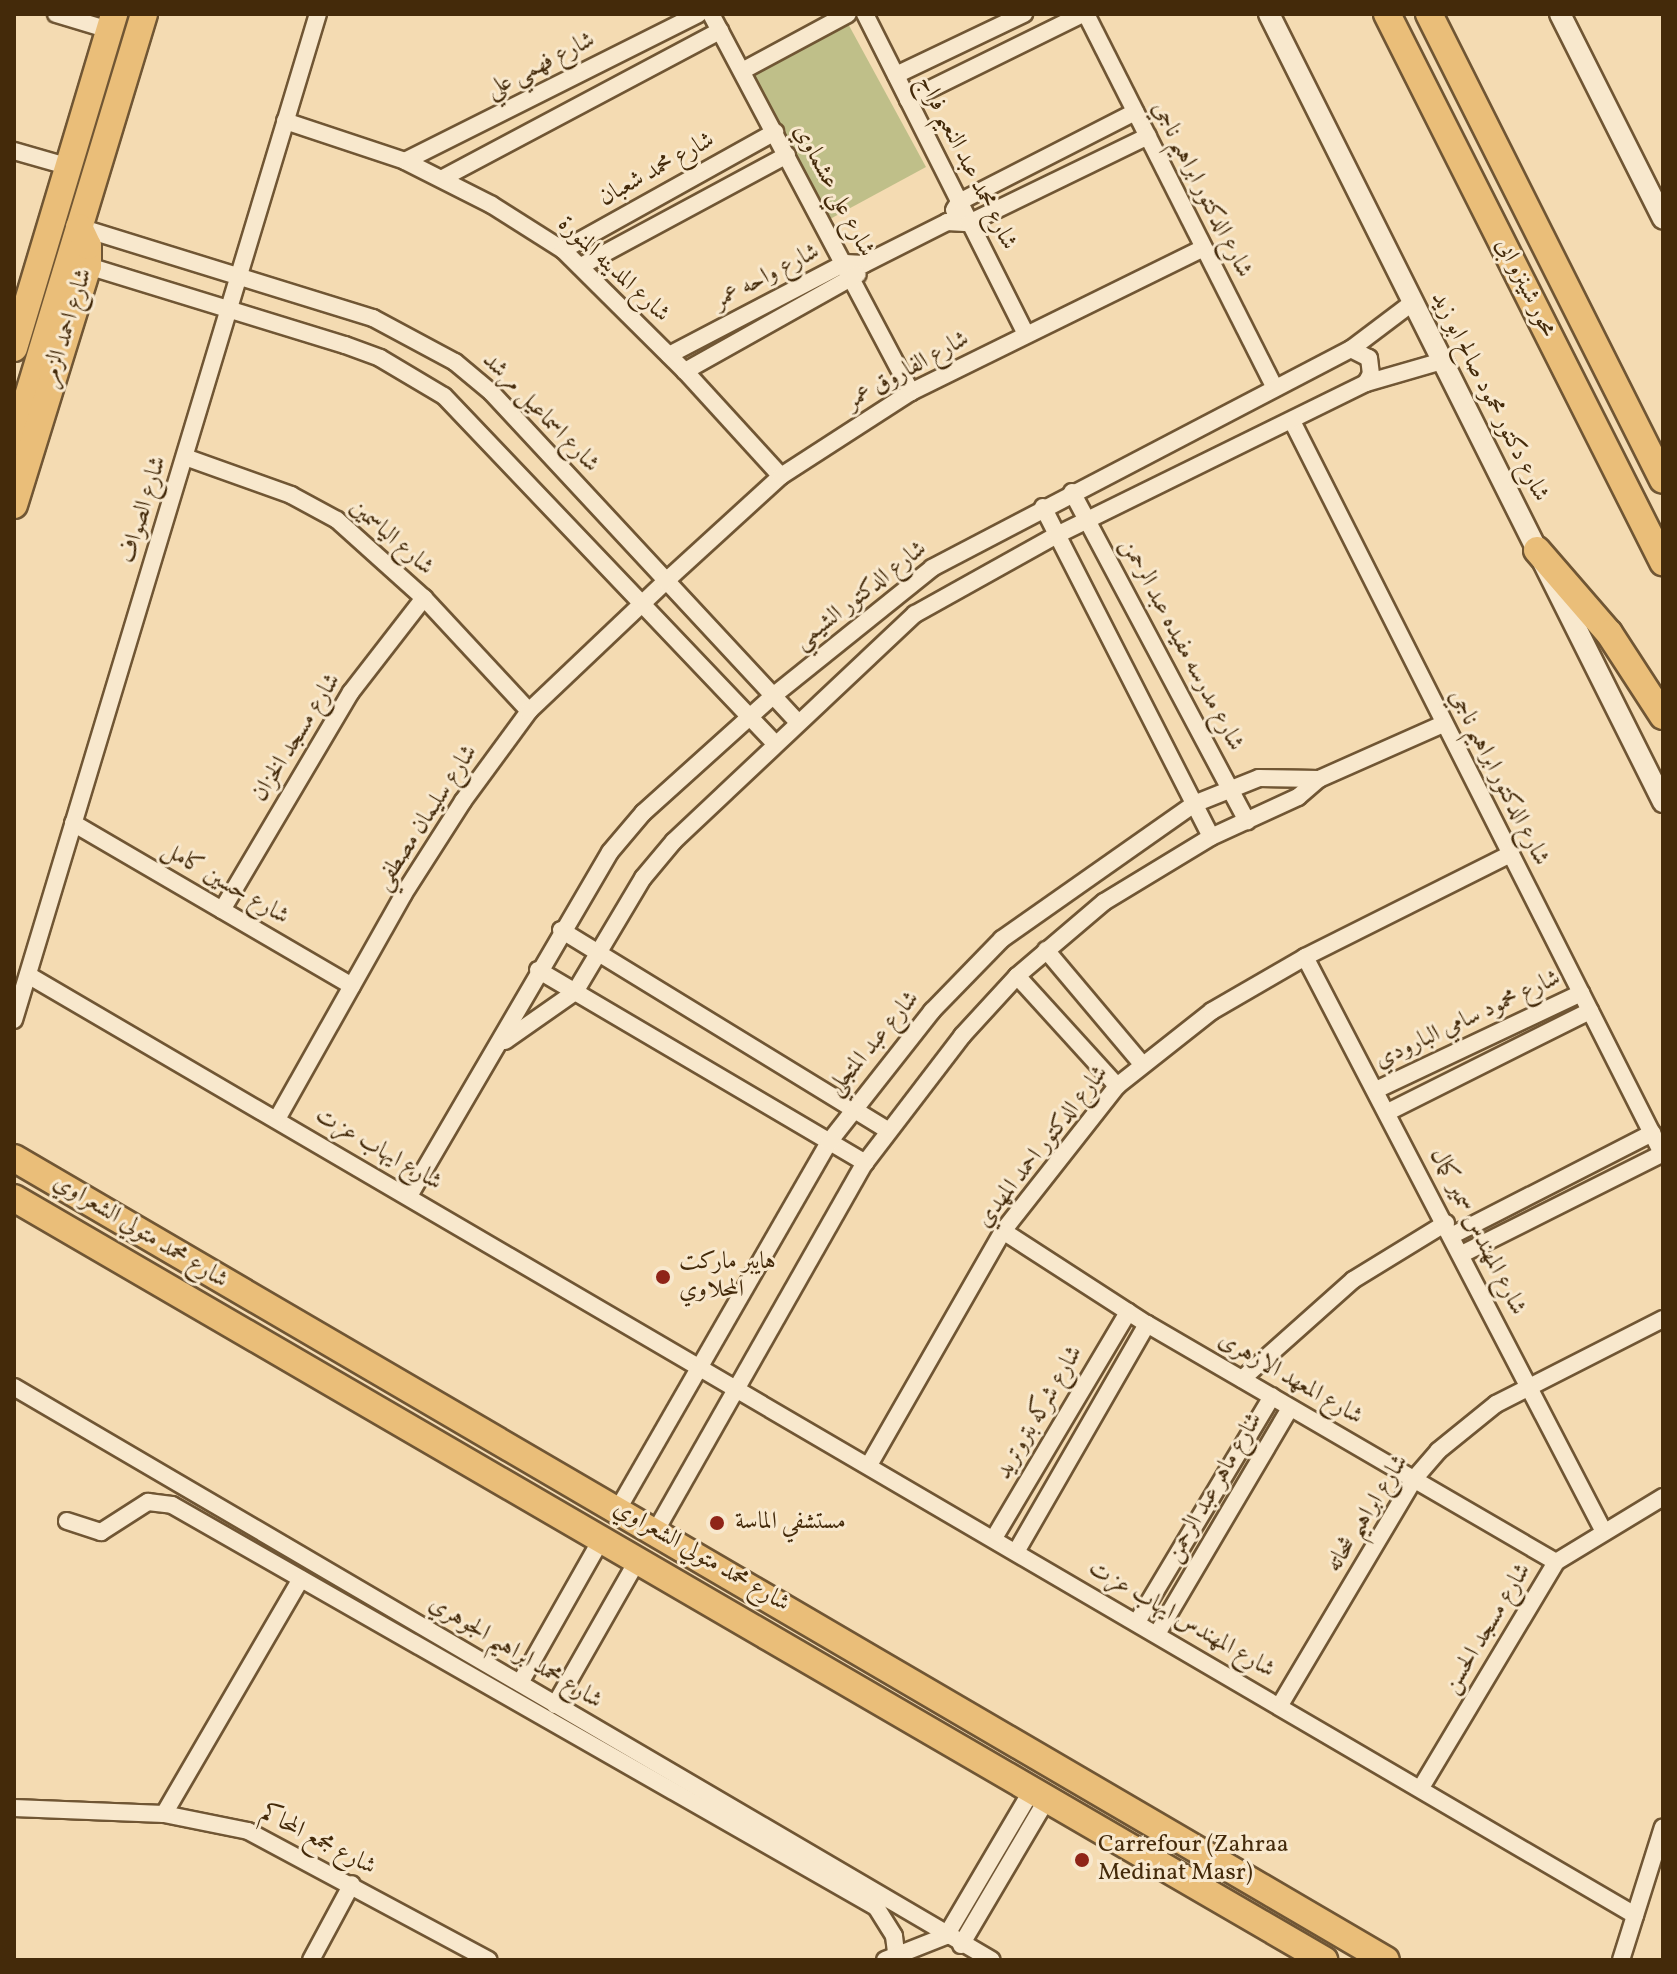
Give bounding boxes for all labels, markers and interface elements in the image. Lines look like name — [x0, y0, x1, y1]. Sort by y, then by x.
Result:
street label: شارع فهمي علي — [482, 26, 600, 106]
street label: شارع محمد عبد النعيم فراج — [910, 71, 1022, 255]
street label: شارع الدكتور ابراهيم ناجي — [1144, 97, 1258, 283]
street label: شارع علي عشماوي — [786, 120, 880, 262]
street label: شارع محمد شعبان — [594, 126, 720, 214]
street label: شارع المدينه المنورة — [551, 211, 675, 329]
street label: محور شينزو ابى — [1488, 234, 1562, 342]
street label: شارع واحه عمر — [709, 238, 825, 316]
street label: شارع احمد الزمر — [36, 265, 100, 391]
street label: شارع دكتور محمود صالح ابو زيد — [1423, 287, 1555, 507]
street label: شارع الفاروق عمر — [842, 325, 974, 417]
street label: شارع اسماعيل مرشد — [475, 347, 605, 479]
street label: شارع الصواف — [114, 453, 174, 567]
street label: شارع الياسمين — [343, 494, 439, 582]
street label: شارع مدرسه مفيده عبد الرحمن — [1113, 534, 1249, 756]
street label: شارع الدكتور الشيمي — [789, 535, 933, 657]
street label: شارع مسجد الخزان — [246, 669, 348, 807]
street label: شارع الدكتور ابراهيم ناجي — [1441, 685, 1555, 871]
street label: شارع سليمان مصطفي — [369, 740, 485, 896]
street label: شارع حسين كامل — [156, 836, 294, 932]
street label: شارع محمود سامي البارودي — [1371, 964, 1565, 1076]
street label: شارع عبد المتجلي — [822, 986, 926, 1102]
street label: شارع الدكتور احمد المهدي — [971, 1060, 1115, 1234]
street label: شارع ايهاب عزت — [309, 1102, 447, 1198]
street label: شارع المهندس سمير كمال — [1422, 1144, 1532, 1320]
street label: شارع محمد متولي الشعراوي — [47, 1168, 233, 1296]
place label: هايبر ماركت المحلاوي — [679, 1249, 776, 1305]
marker: هايبر ماركت المحلاوي — [654, 1268, 672, 1286]
street label: شارع المعهد الازهرى — [1213, 1326, 1367, 1432]
street label: شارع شركه بتروتريد — [990, 1341, 1090, 1485]
street label: شارع ماهر عبد الرحمن — [1160, 1408, 1270, 1568]
street label: شارع ابراهيم شحاته — [1320, 1450, 1416, 1578]
street label: شارع محمد متولي الشعراوي — [608, 1495, 794, 1619]
place label: مستشفي الماسة — [735, 1509, 846, 1537]
marker: مستشفي الماسة — [706, 1512, 728, 1534]
street label: شارع المهندس ايهاب عزت — [1083, 1555, 1279, 1685]
street label: شارع مسجد الحسن — [1438, 1559, 1538, 1699]
street label: شارع محمد ابراهيم الجوهري — [423, 1590, 607, 1716]
street label: شارع مجمع المحاكم — [256, 1800, 380, 1882]
place label: Carrefour (Zahraa Medinat Masr) — [1098, 1832, 1289, 1888]
marker: Carrefour (Zahraa Medinat Masr) — [1073, 1851, 1091, 1869]

